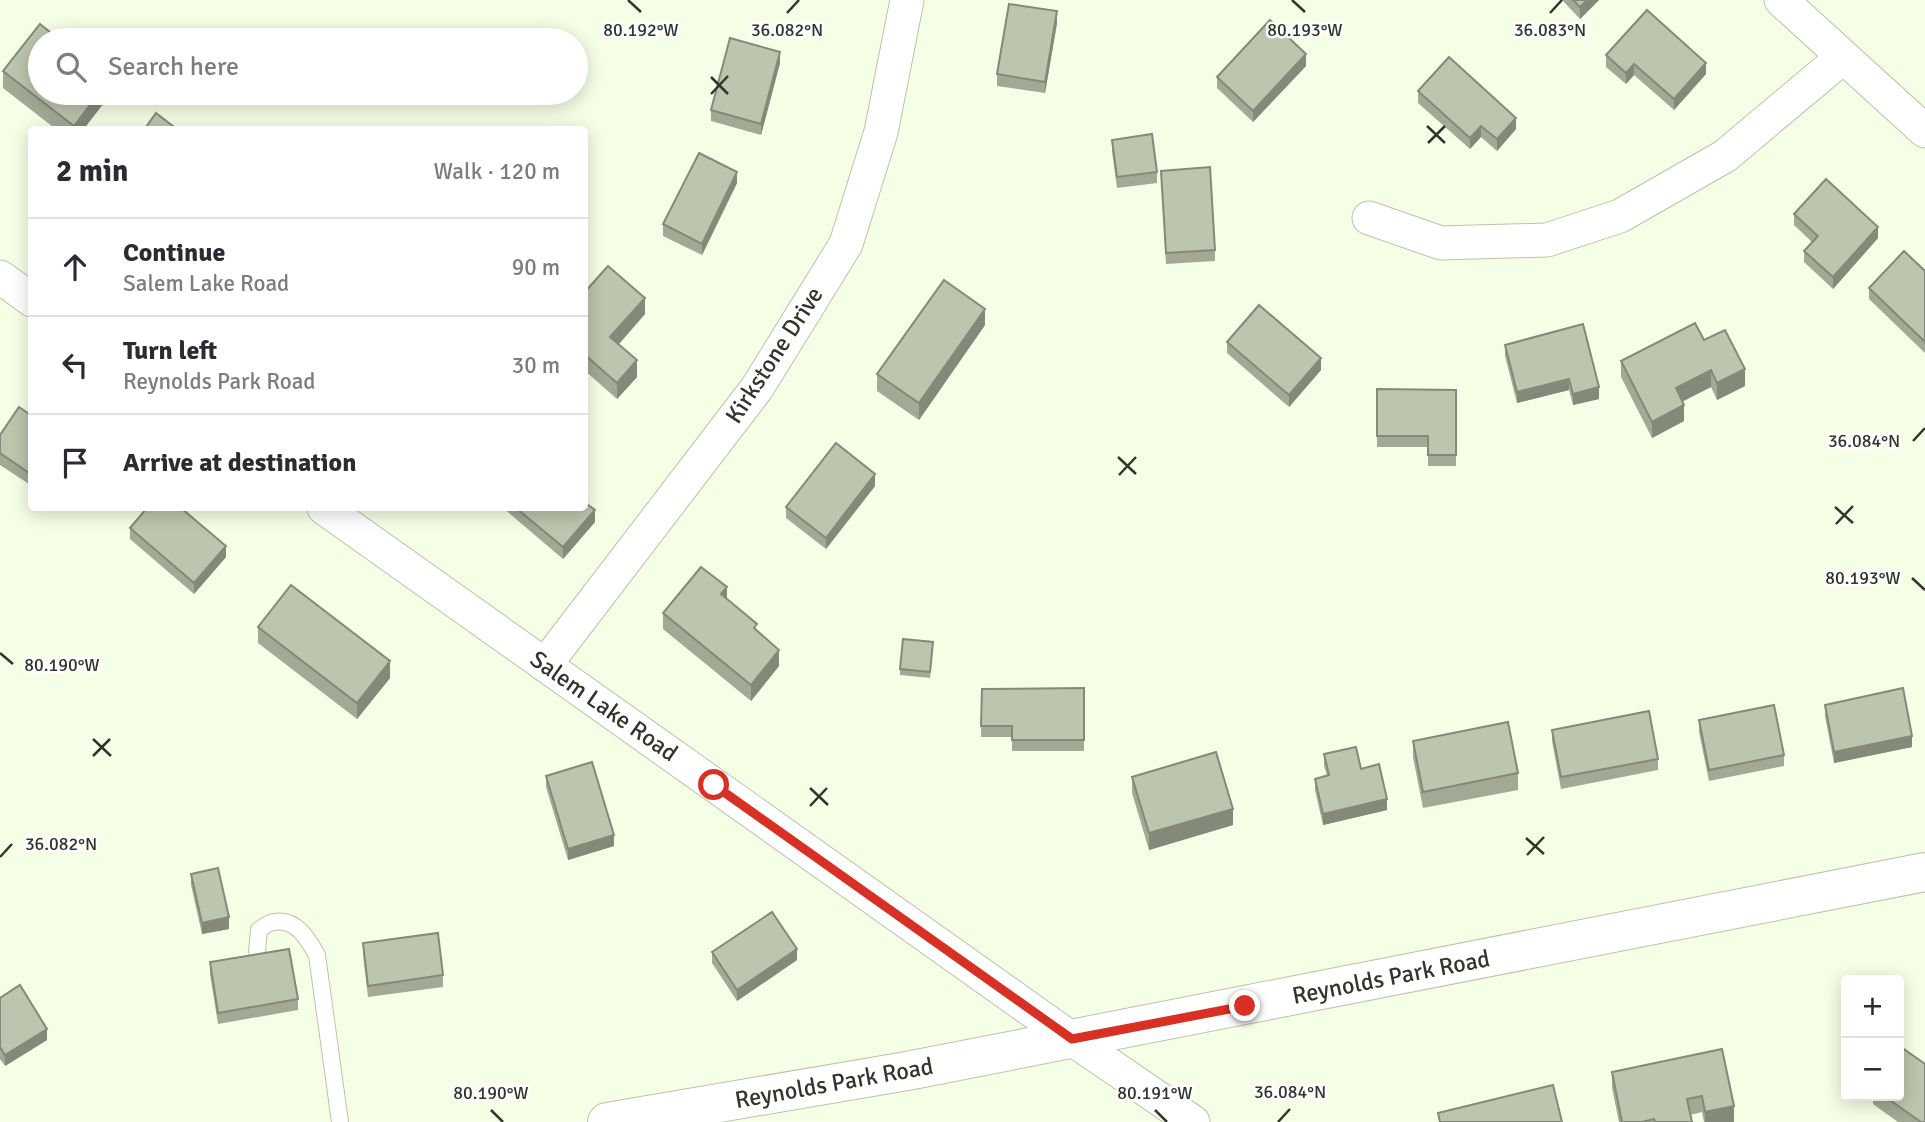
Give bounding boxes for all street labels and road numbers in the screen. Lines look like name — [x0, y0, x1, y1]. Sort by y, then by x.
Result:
street label: Kirkstone Drive — [719, 281, 829, 429]
street label: Salem Lake Road — [524, 644, 684, 768]
street label: Reynolds Park Road — [1290, 943, 1492, 1011]
street label: Reynolds Park Road — [733, 1051, 935, 1115]

